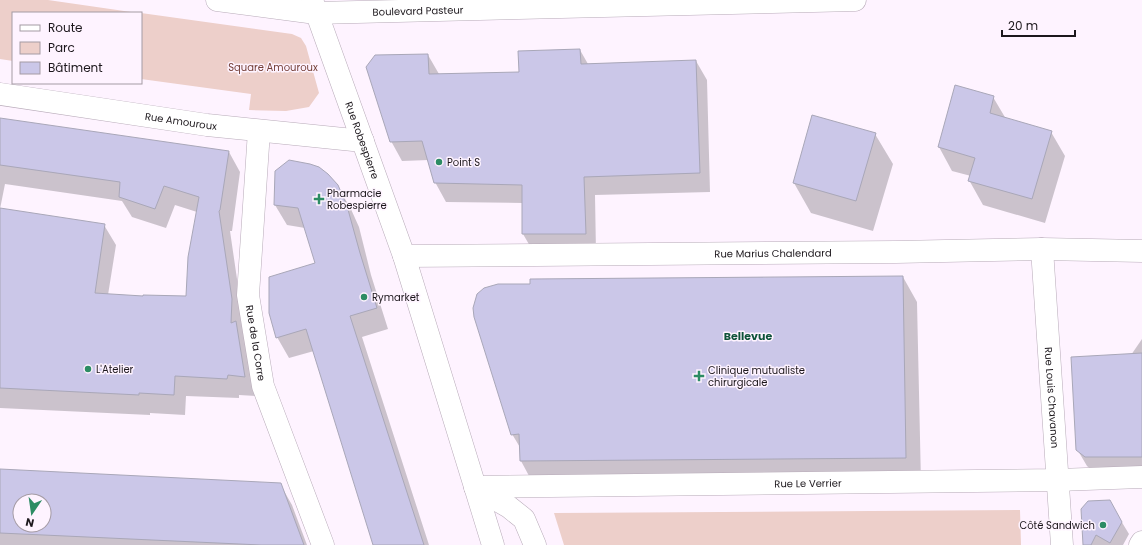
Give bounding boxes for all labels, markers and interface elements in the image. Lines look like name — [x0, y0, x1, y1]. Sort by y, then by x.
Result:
street label: Boulevard Pasteur — [372, 2, 464, 20]
legend — [12, 12, 142, 84]
scale bar — [1002, 12, 1075, 38]
text: 20 m — [1008, 17, 1038, 34]
text: Route — [48, 19, 82, 36]
text: Parc — [48, 39, 75, 56]
text: Bâtiment — [48, 59, 103, 76]
park label: Square Amouroux — [228, 60, 318, 75]
street label: Rue Robespierre — [341, 100, 383, 181]
street label: Rue Amouroux — [144, 109, 218, 134]
place label: Point S — [447, 155, 480, 170]
marker: Point S — [434, 157, 444, 167]
place label: Pharmacie Robespierre — [327, 186, 387, 213]
marker: Pharmacie Robespierre — [314, 194, 324, 204]
street label: Rue Marius Chalendard — [714, 246, 832, 261]
place label: Rymarket — [372, 290, 420, 305]
marker: Rymarket — [359, 292, 369, 302]
street label: Rue de la Corre — [242, 304, 269, 382]
district label: Bellevue — [724, 328, 772, 344]
street label: Rue Louis Chavanon — [1041, 347, 1062, 449]
place label: L'Atelier — [96, 362, 134, 377]
place label: Clinique mutualiste chirurgicale — [708, 363, 805, 390]
marker: L'Atelier — [83, 364, 93, 374]
marker: Clinique mutualiste chirurgicale — [693, 370, 705, 382]
street label: Rue Le Verrier — [774, 476, 842, 491]
north arrow — [12, 493, 52, 533]
text: N — [24, 514, 36, 531]
place label: Côté Sandwich — [1019, 518, 1095, 533]
marker: Côté Sandwich — [1098, 520, 1108, 530]

